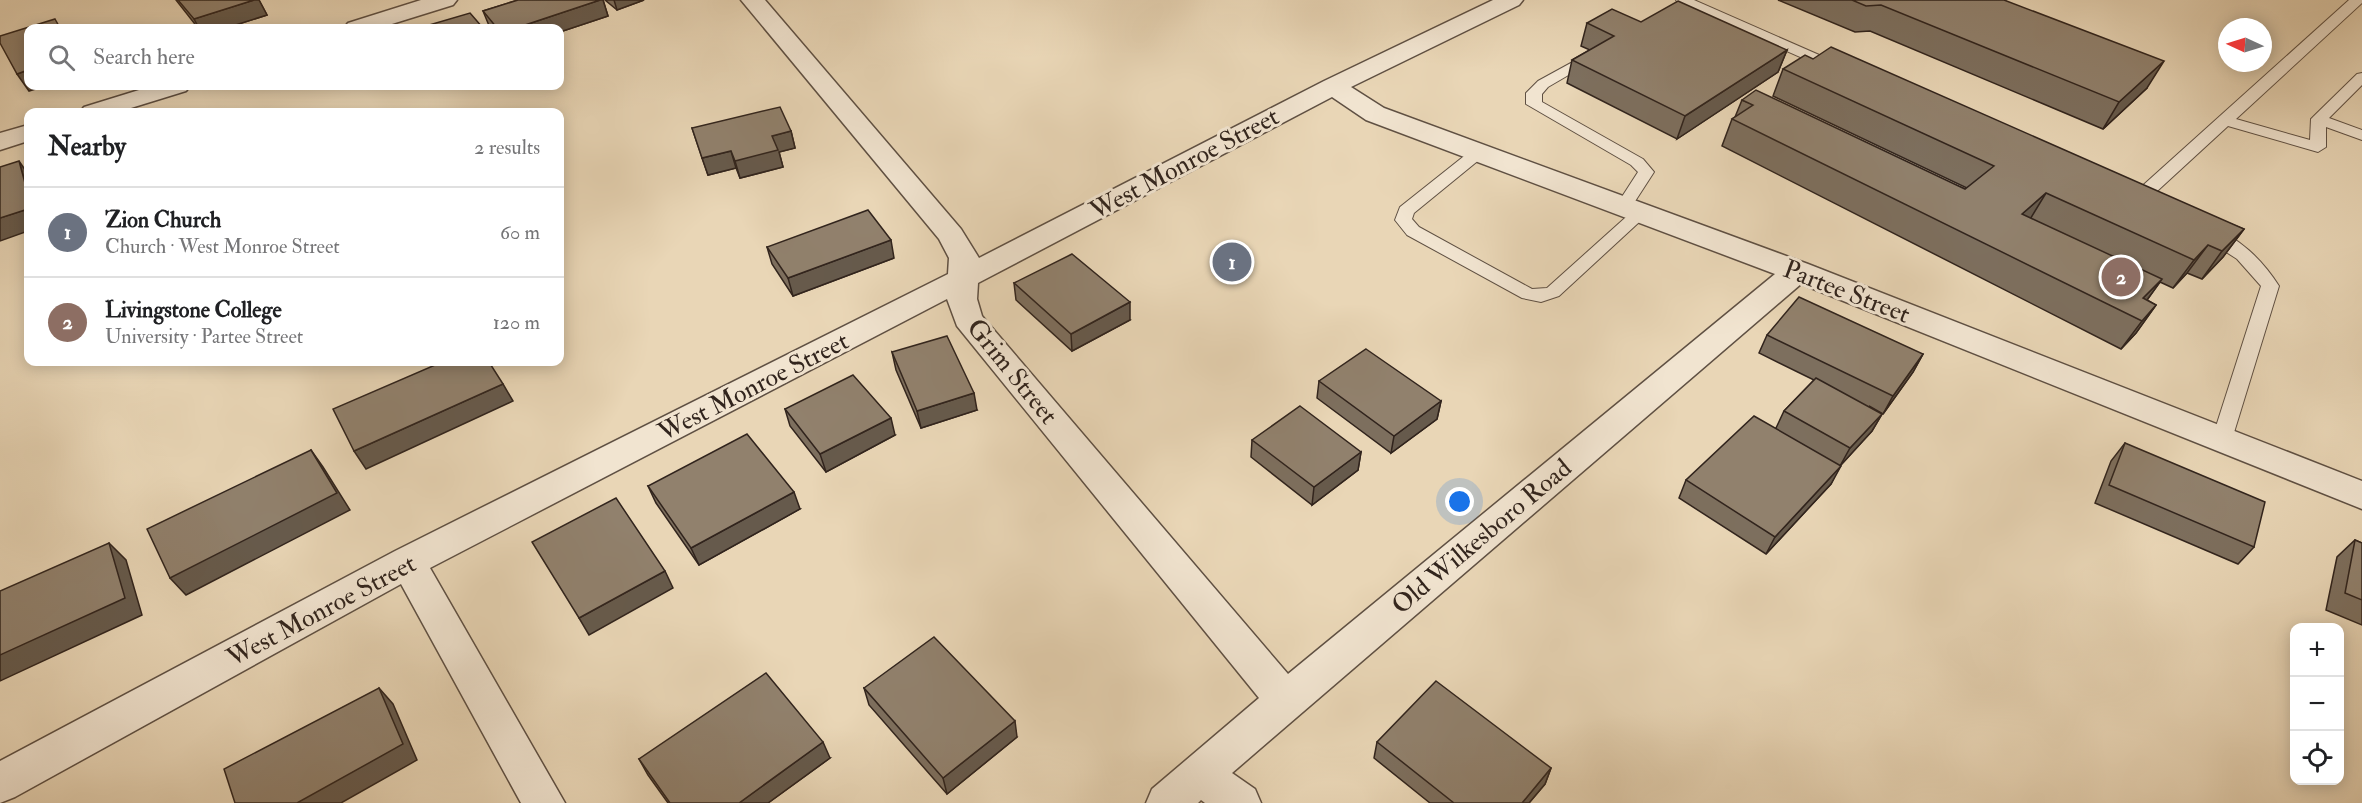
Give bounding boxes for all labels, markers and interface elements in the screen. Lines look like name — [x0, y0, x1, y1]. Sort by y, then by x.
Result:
north arrow — [2218, 18, 2272, 72]
search box — [24, 24, 564, 90]
icon: search — [45, 41, 78, 74]
text: Search here — [93, 43, 195, 71]
street label: West Monroe Street — [1084, 101, 1284, 228]
text: Nearby — [48, 131, 126, 163]
text: 2 results — [474, 135, 540, 160]
text: Zion Church — [105, 206, 221, 234]
text: 1 — [64, 220, 71, 245]
text: 60 m — [500, 220, 540, 245]
text: Church · West Monroe Street — [105, 234, 340, 259]
pin: 1 — [1212, 240, 1252, 284]
street label: Partee Street — [1779, 253, 1915, 331]
pin: 2 — [2102, 254, 2140, 300]
text: Livingstone College — [105, 296, 282, 324]
text: 2 — [62, 310, 73, 335]
text: 120 m — [493, 310, 540, 335]
street label: Grim Street — [960, 312, 1065, 431]
text: University · Partee Street — [105, 324, 303, 349]
street label: West Monroe Street — [652, 325, 854, 449]
street label: Old Wilkesboro Road — [1385, 452, 1578, 621]
your location — [1445, 487, 1474, 516]
street label: West Monroe Street — [221, 548, 421, 675]
map controls — [2290, 623, 2344, 785]
button: + — [2290, 623, 2344, 677]
button: − — [2290, 677, 2344, 731]
button: locate — [2290, 731, 2344, 785]

